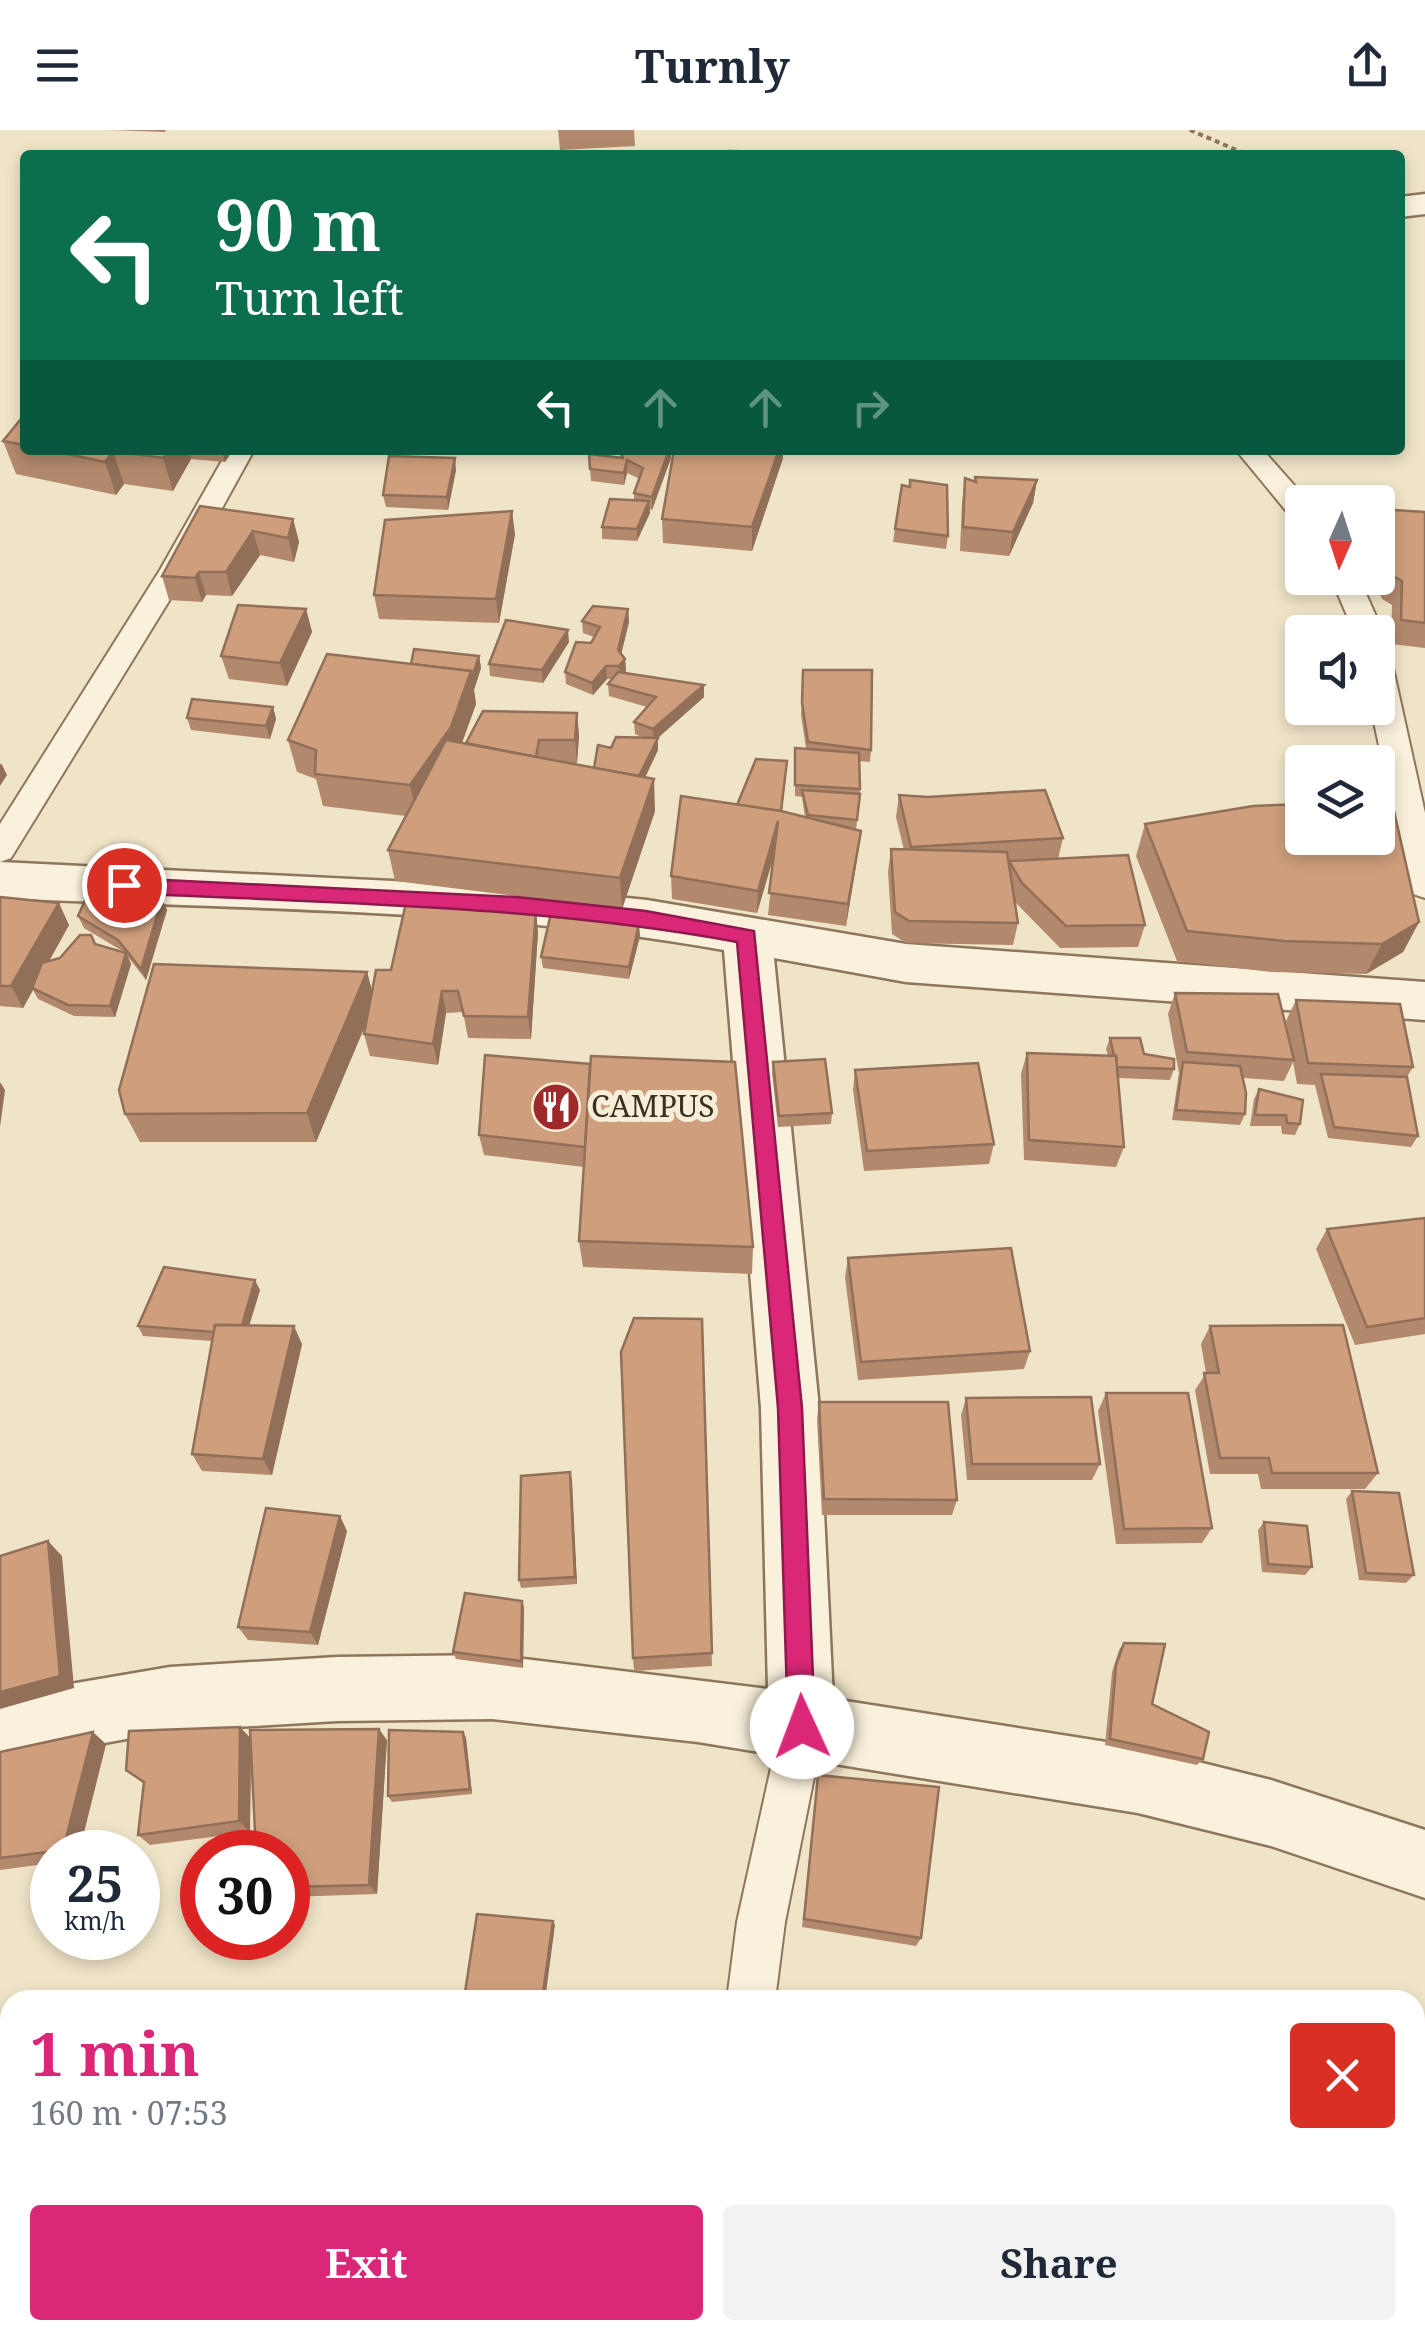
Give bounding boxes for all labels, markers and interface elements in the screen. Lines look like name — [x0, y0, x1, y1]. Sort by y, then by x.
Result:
text: Turnly — [635, 35, 790, 96]
icon: menu — [30, 38, 85, 93]
icon: share — [1340, 38, 1395, 93]
text: 90 m — [215, 176, 381, 272]
icon: left — [50, 190, 180, 320]
text: Turn left — [215, 267, 404, 328]
icon: left — [528, 380, 583, 435]
icon: ahead — [633, 380, 688, 435]
icon: ahead — [738, 380, 793, 435]
icon: right — [843, 380, 898, 435]
north arrow — [1285, 485, 1395, 595]
map controls — [1285, 485, 1395, 855]
button: sound — [1285, 615, 1395, 725]
button: layers — [1285, 745, 1395, 855]
pin — [82, 843, 167, 928]
icon: arrive — [97, 858, 152, 913]
restaurant icon: CAMPUS — [530, 1081, 582, 1133]
place label: CAMPUS — [591, 1085, 715, 1126]
position arrow — [750, 1675, 854, 1779]
speed limit sign: 30 — [180, 1830, 310, 1960]
text: 25 — [67, 1849, 123, 1917]
text: km/h — [64, 1903, 126, 1937]
text: 1 min — [30, 2012, 200, 2094]
button: close — [1290, 2023, 1395, 2128]
text: 160 m · 07:53 — [30, 2091, 228, 2134]
button: Exit — [30, 2205, 703, 2320]
button: Share — [723, 2205, 1395, 2320]

